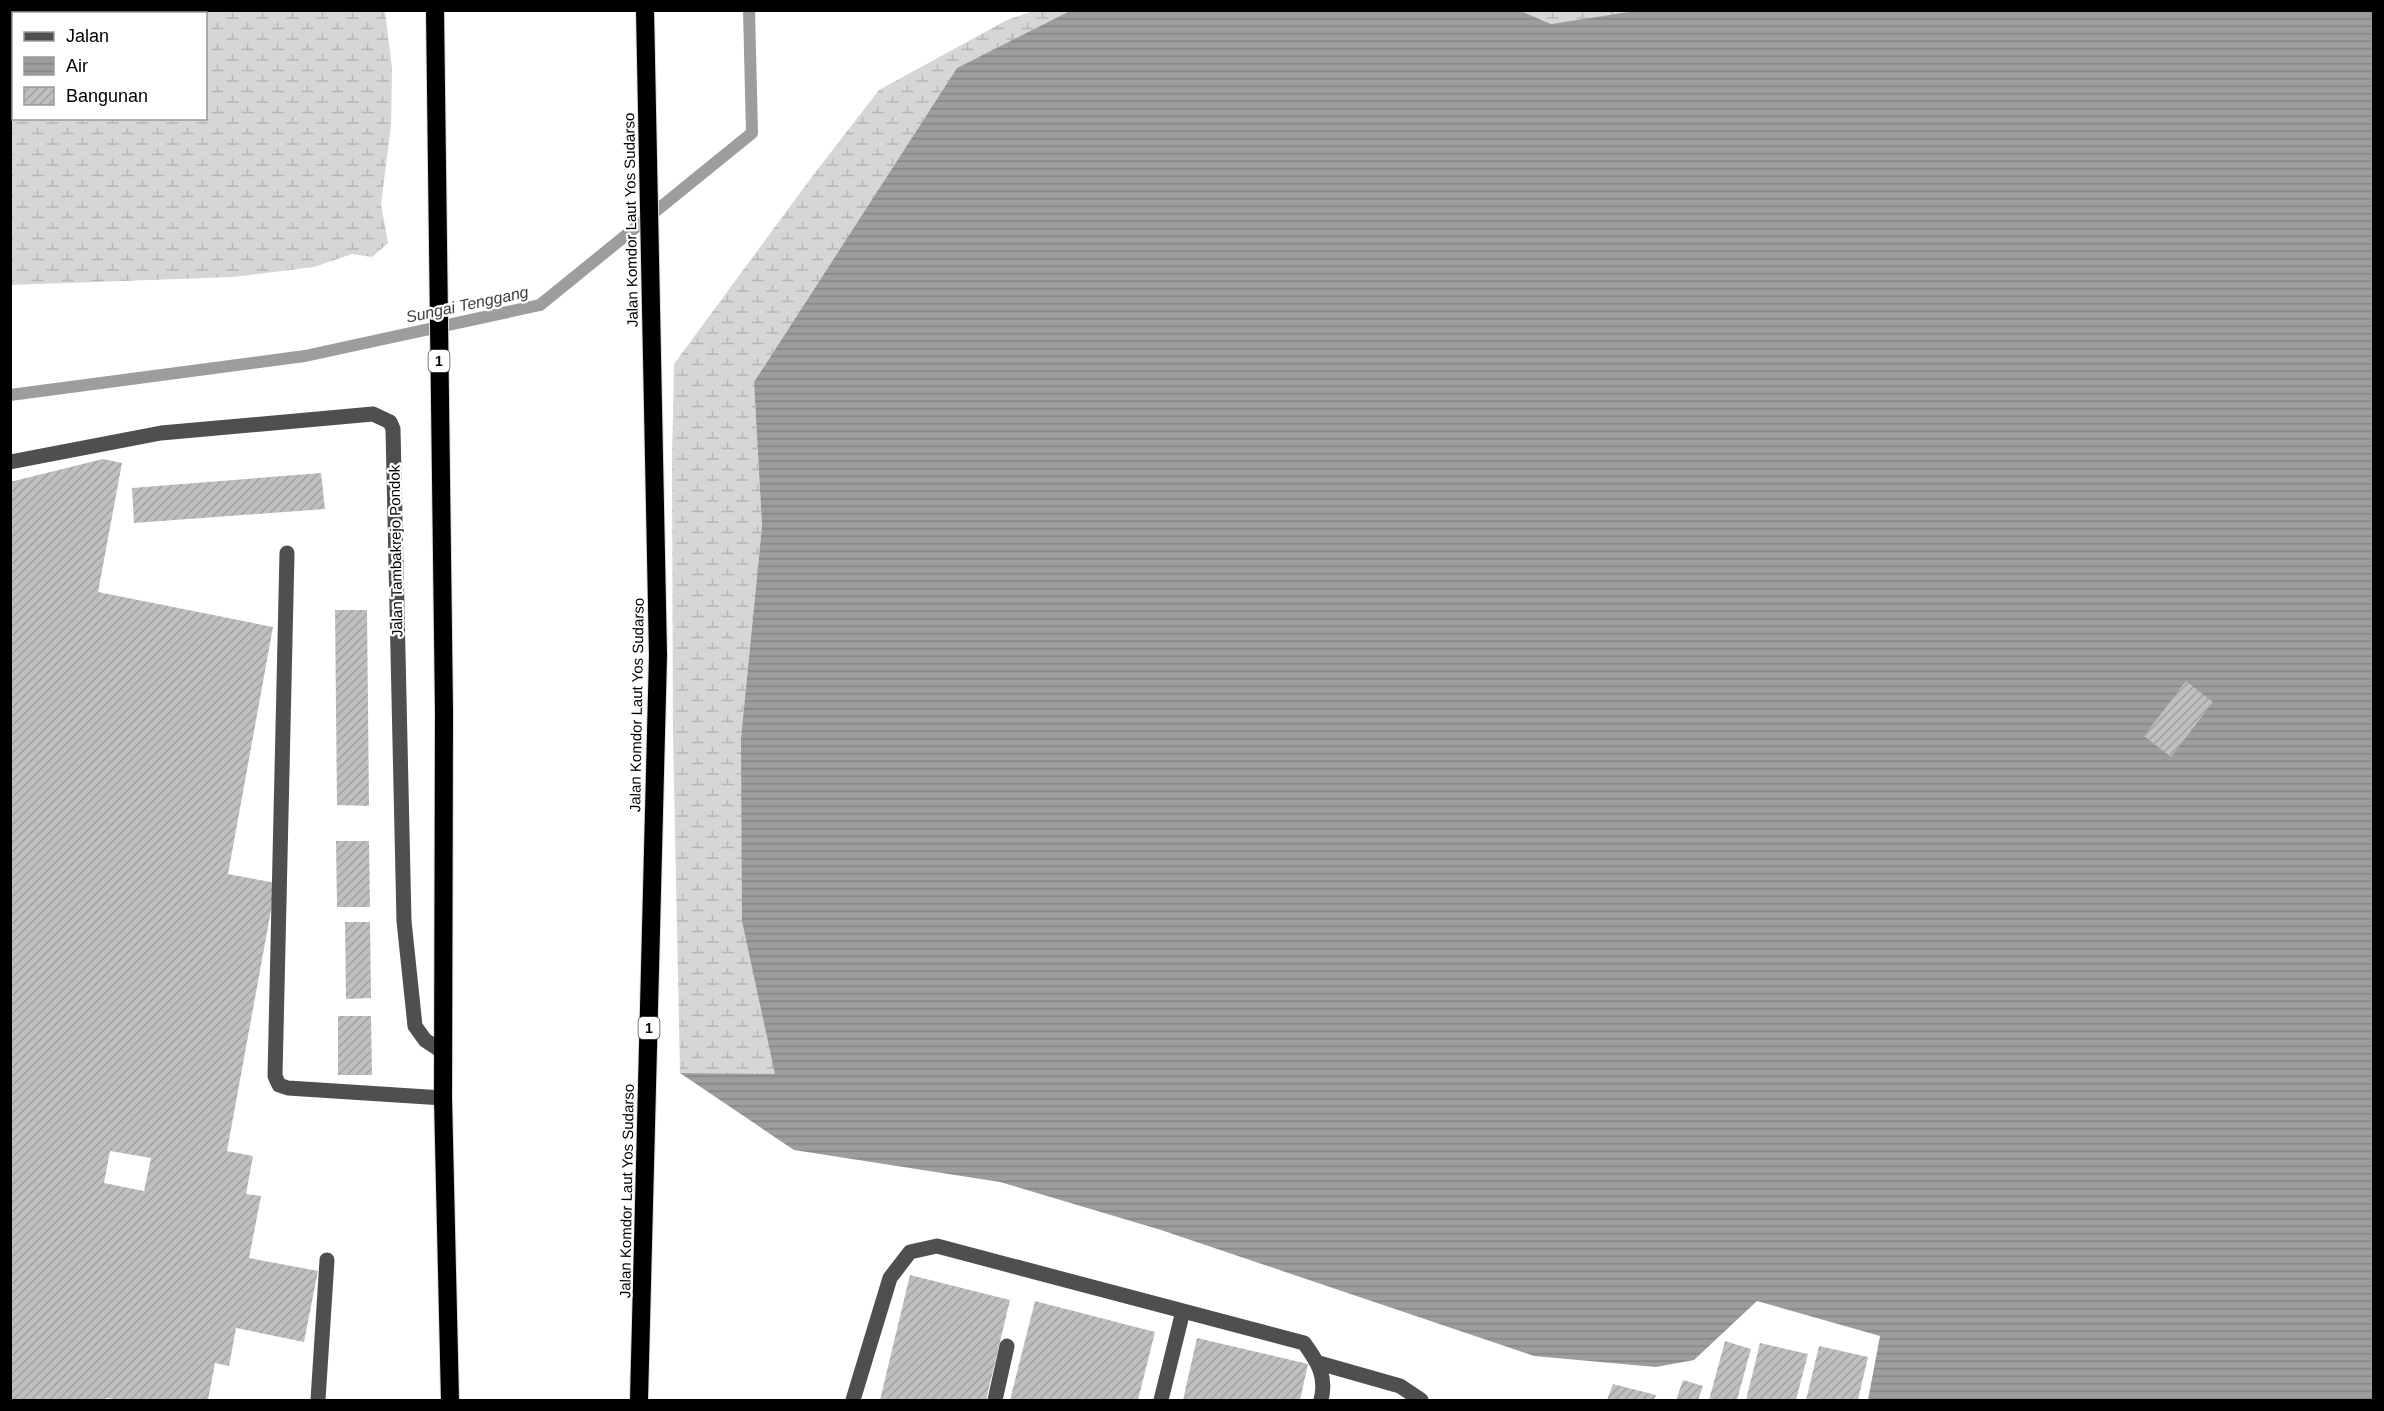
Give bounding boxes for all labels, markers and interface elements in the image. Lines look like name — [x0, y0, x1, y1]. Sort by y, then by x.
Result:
legend — [12, 12, 207, 120]
text: Jalan — [66, 26, 109, 46]
text: Air — [66, 56, 88, 76]
text: Bangunan — [66, 86, 148, 106]
street label: Jalan Komdor Laut Yos Sudarso — [620, 113, 641, 327]
water label: Sungai Tenggang — [404, 283, 530, 326]
road number: 1 — [428, 350, 450, 372]
street label: Jalan Tambakrejo Pondok — [385, 464, 406, 637]
street label: Jalan Komdor Laut Yos Sudarso — [626, 598, 647, 812]
road number: 1 — [638, 1017, 660, 1039]
street label: Jalan Komdor Laut Yos Sudarso — [616, 1084, 637, 1298]

